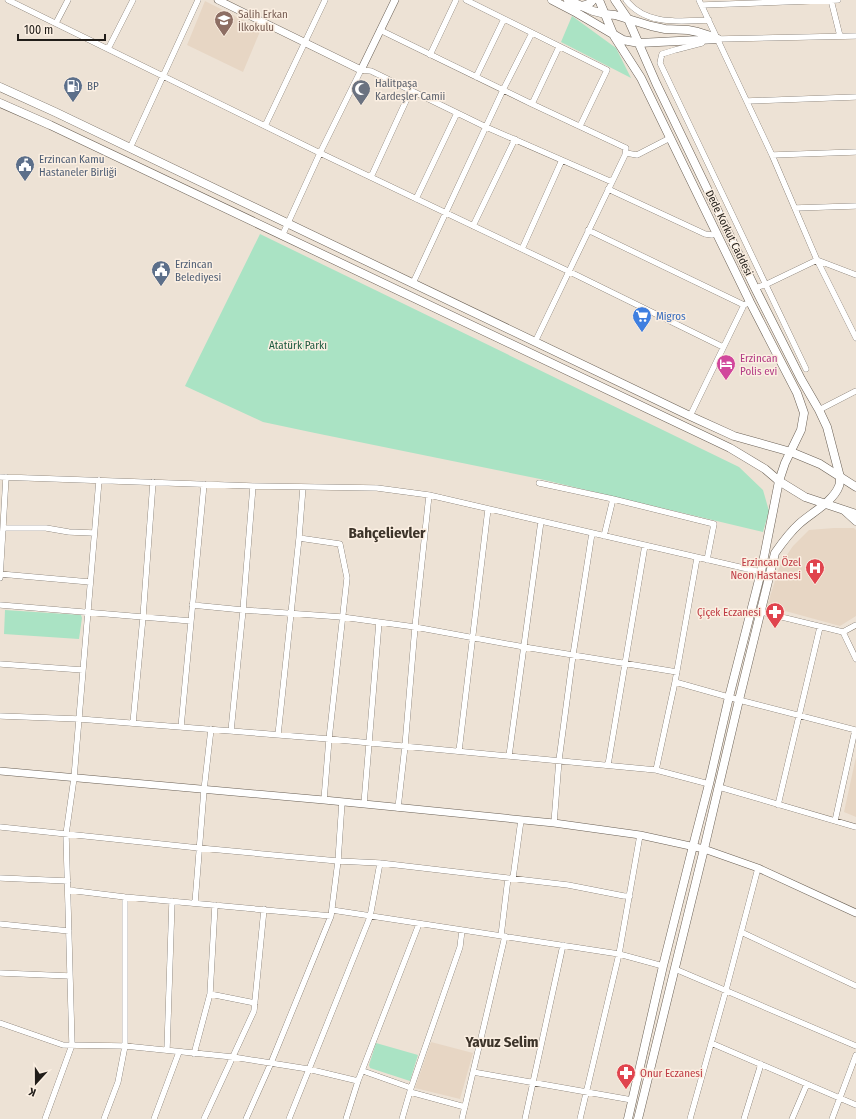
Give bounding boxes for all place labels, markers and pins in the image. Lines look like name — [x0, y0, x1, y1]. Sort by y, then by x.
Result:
place label: Salih Erkan İlkokulu — [238, 8, 288, 34]
school or university icon: Salih Erkan İlkokulu — [213, 9, 235, 37]
fuel station icon: BP — [62, 75, 84, 103]
place label: Halitpaşa Kardeşler Camii — [375, 77, 445, 103]
mosque icon: Halitpaşa Kardeşler Camii — [350, 78, 372, 106]
place label: BP — [87, 80, 99, 93]
place label: Erzincan Kamu Hastaneler Birliği — [39, 153, 117, 179]
public building icon: Erzincan Kamu Hastaneler Birliği — [14, 154, 36, 182]
place label: Erzincan Belediyesi — [175, 258, 221, 284]
public building icon: Erzincan Belediyesi — [150, 259, 172, 287]
supermarket icon: Migros — [631, 305, 653, 333]
place label: Migros — [656, 310, 686, 323]
place label: Erzincan Polis evi — [740, 352, 777, 378]
hotel icon: Erzincan Polis evi — [715, 353, 737, 381]
place label: Erzincan Özel Neon Hastanesi — [730, 556, 801, 582]
hospital icon: Erzincan Özel Neon Hastanesi — [804, 557, 826, 585]
pharmacy icon: Çiçek Eczanesi — [764, 601, 786, 629]
place label: Çiçek Eczanesi — [697, 606, 761, 619]
pharmacy icon: Onur Eczanesi — [615, 1062, 637, 1090]
place label: Onur Eczanesi — [640, 1067, 703, 1080]

